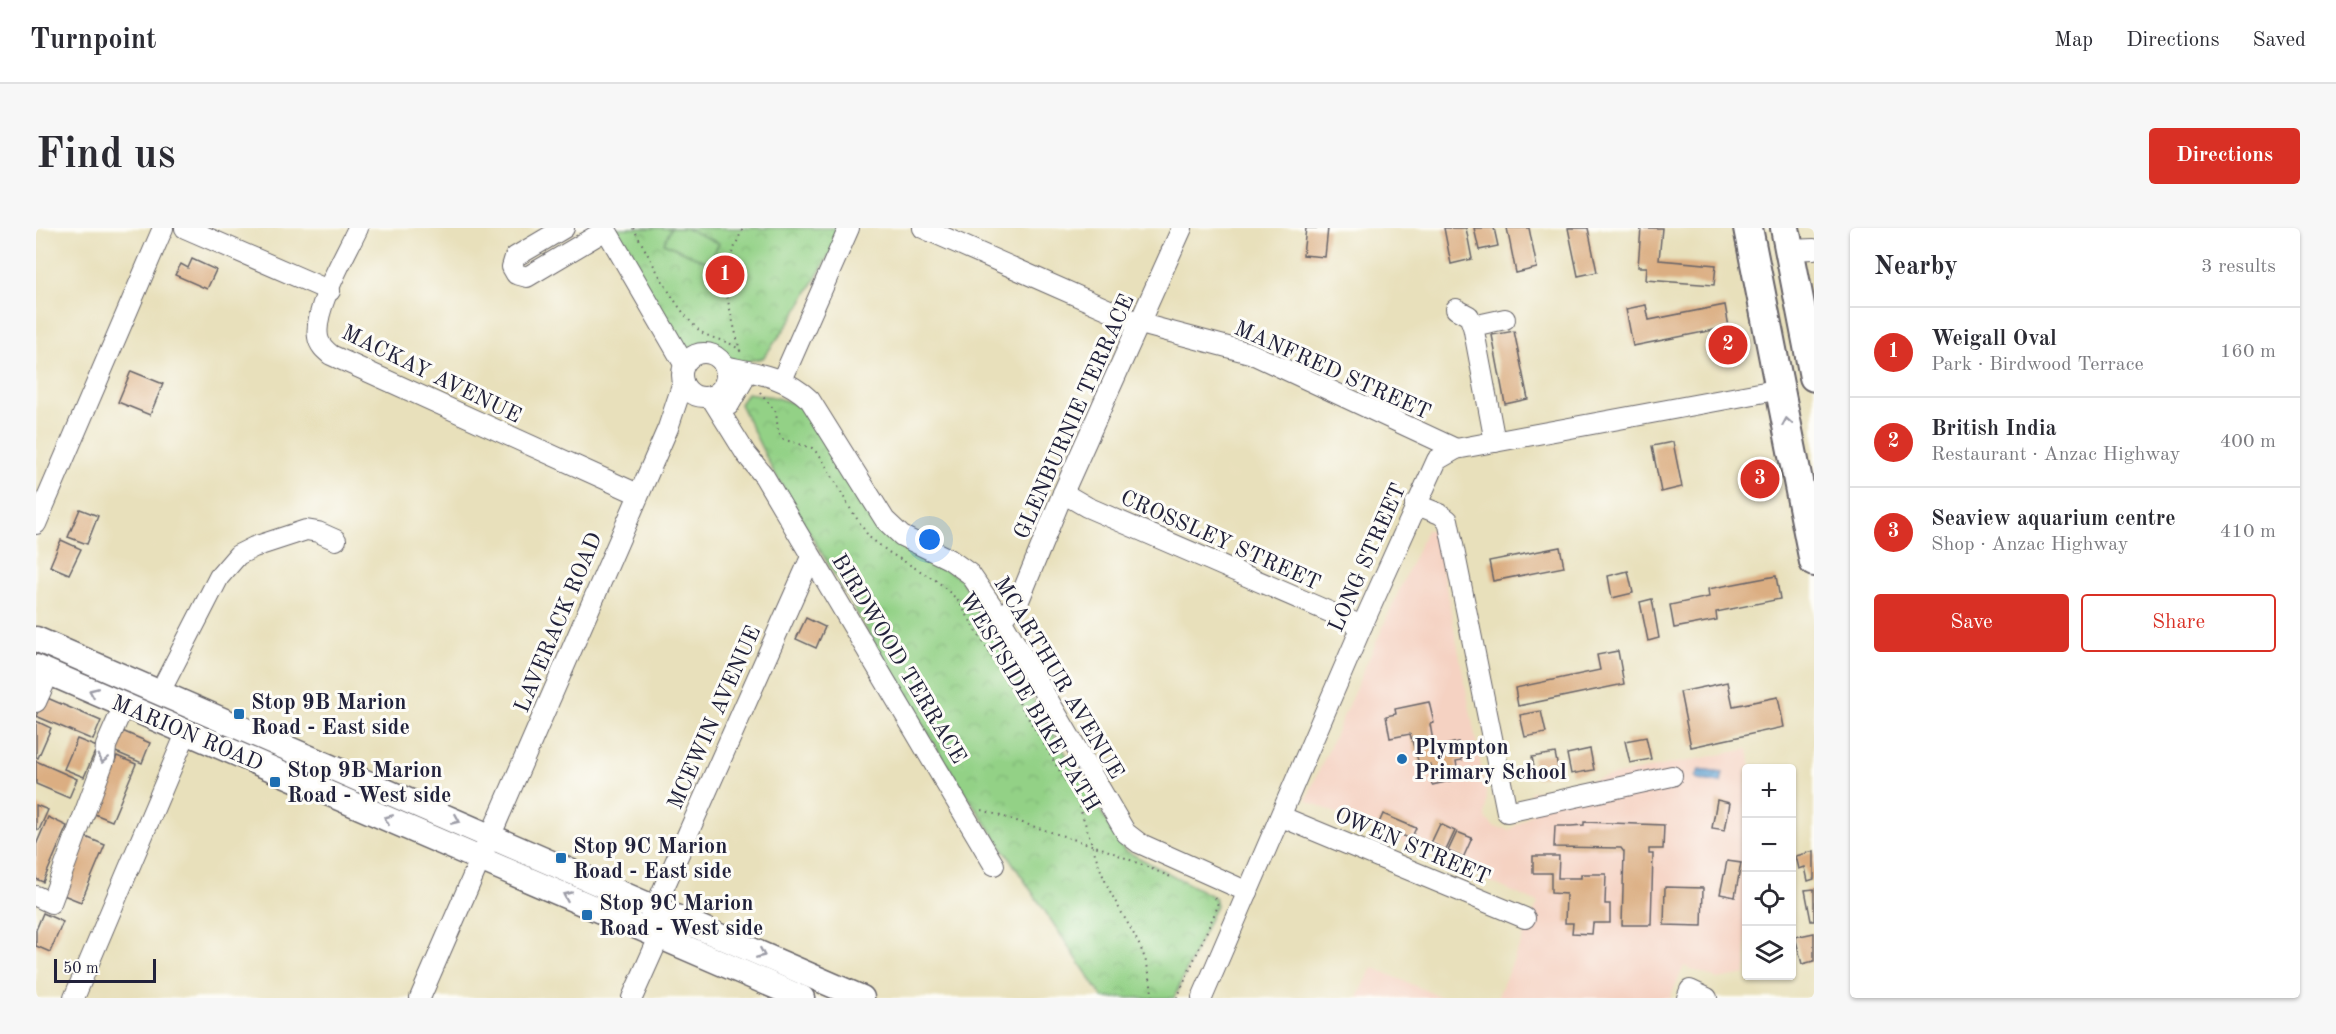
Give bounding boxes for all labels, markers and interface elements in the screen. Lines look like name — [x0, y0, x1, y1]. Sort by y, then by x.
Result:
text: Turnpoint — [30, 27, 157, 55]
text: Map — [2054, 30, 2093, 51]
text: Directions — [2126, 30, 2220, 51]
text: Saved — [2253, 30, 2306, 51]
button: Directions — [2149, 128, 2300, 184]
text: Find us — [36, 135, 175, 177]
pin: 1 — [706, 252, 744, 298]
text: Nearby — [1874, 254, 1958, 280]
text: 3 results — [2201, 257, 2276, 277]
street label: GLENBURNIE TERRACE — [1011, 291, 1139, 542]
street label: MANFRED STREET — [1231, 318, 1434, 424]
street label: MACKAY AVENUE — [338, 322, 524, 428]
pin: 2 — [1708, 322, 1748, 368]
text: Weigall Oval — [1931, 328, 2057, 350]
text: 1 — [1888, 342, 1899, 362]
text: 160 m — [2220, 342, 2276, 362]
text: Park · Birdwood Terrace — [1931, 355, 2144, 375]
one-way arrow — [1782, 418, 1794, 427]
text: British India — [1931, 418, 2057, 440]
text: 2 — [1888, 432, 1899, 452]
text: 400 m — [2220, 432, 2276, 452]
text: Restaurant · Anzac Highway — [1931, 445, 2180, 465]
pin: 3 — [1740, 456, 1780, 502]
street label: LONG STREET — [1325, 480, 1410, 635]
street label: CROSSLEY STREET — [1117, 487, 1324, 595]
text: Seaview aquarium centre — [1931, 508, 2176, 530]
text: 3 — [1888, 522, 1899, 542]
text: 410 m — [2220, 522, 2276, 542]
your location — [915, 525, 944, 554]
street label: LAVERACK ROAD — [511, 530, 607, 716]
text: Shop · Anzac Highway — [1931, 535, 2128, 555]
street label: BIRDWOOD TERRACE — [827, 550, 970, 768]
street label: MCARTHUR AVENUE — [989, 573, 1127, 783]
street label: WESTSIDE BIKE PATH — [955, 588, 1104, 816]
button: Save — [1874, 594, 2069, 652]
button: Share — [2081, 594, 2276, 652]
street label: MCEWIN AVENUE — [664, 623, 765, 813]
one-way arrow — [89, 687, 100, 699]
street label: MARION ROAD — [108, 692, 266, 776]
place label: Stop 9B Marion Road - East side — [251, 692, 410, 739]
marker: Stop 9B Marion Road - East side — [232, 707, 246, 721]
place label: Plympton Primary School — [1414, 737, 1567, 784]
marker: Plympton Primary School — [1395, 752, 1409, 766]
one-way arrow — [98, 754, 111, 764]
place label: Stop 9B Marion Road - West side — [287, 760, 451, 807]
map controls — [1742, 764, 1796, 980]
button: + — [1742, 764, 1796, 818]
marker: Stop 9B Marion Road - West side — [268, 775, 282, 789]
street label: OWEN STREET — [1331, 804, 1493, 890]
one-way arrow — [450, 813, 461, 825]
one-way arrow — [384, 814, 395, 826]
button: − — [1742, 818, 1796, 872]
place label: Stop 9C Marion Road - East side — [573, 836, 732, 883]
marker: Stop 9C Marion Road - East side — [554, 851, 568, 865]
button: locate — [1742, 872, 1796, 926]
one-way arrow — [562, 892, 573, 904]
place label: Stop 9C Marion Road - West side — [599, 893, 763, 940]
marker: Stop 9C Marion Road - West side — [580, 908, 594, 922]
button: layers — [1742, 926, 1796, 980]
one-way arrow — [755, 947, 766, 959]
scale bar — [54, 956, 156, 984]
text: 50 m — [63, 961, 99, 977]

